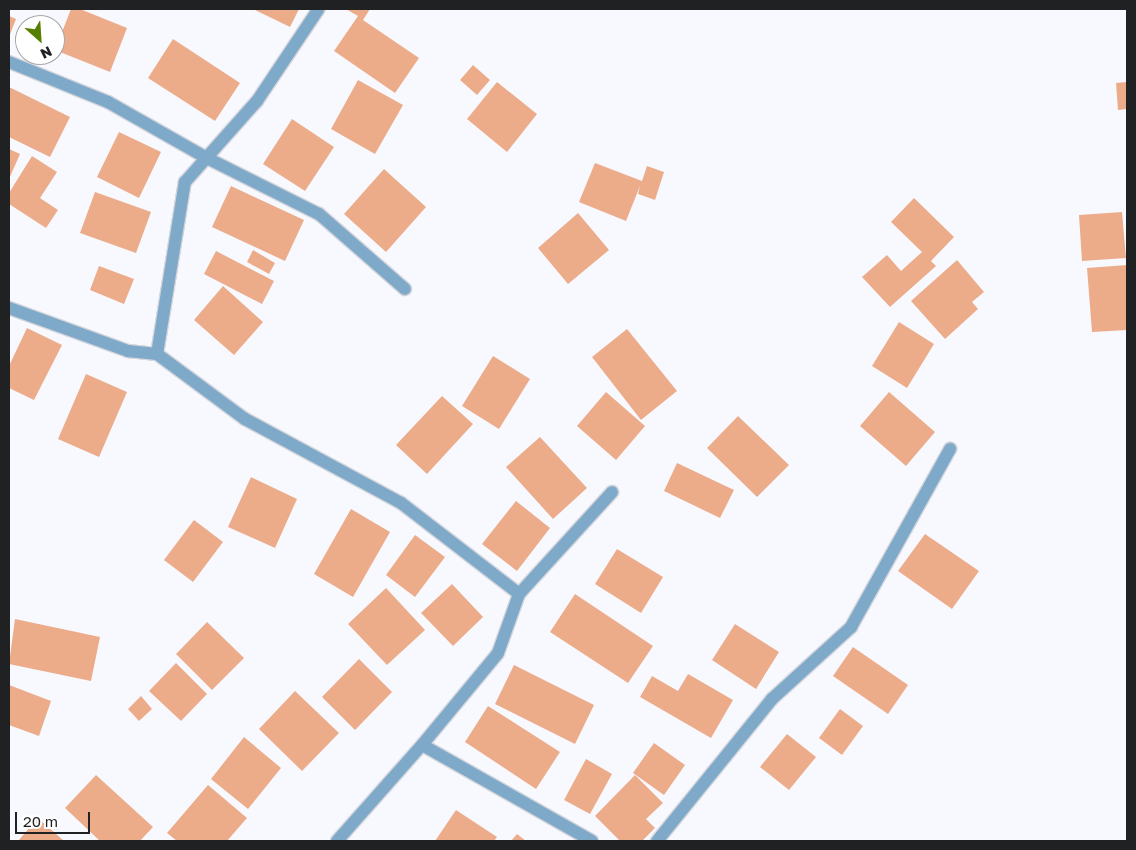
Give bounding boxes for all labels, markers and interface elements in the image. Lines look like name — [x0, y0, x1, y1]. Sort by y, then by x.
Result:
north arrow — [15, 15, 65, 65]
text: N — [38, 43, 55, 63]
scale bar — [18, 802, 92, 834]
text: 20 m — [23, 812, 58, 830]

